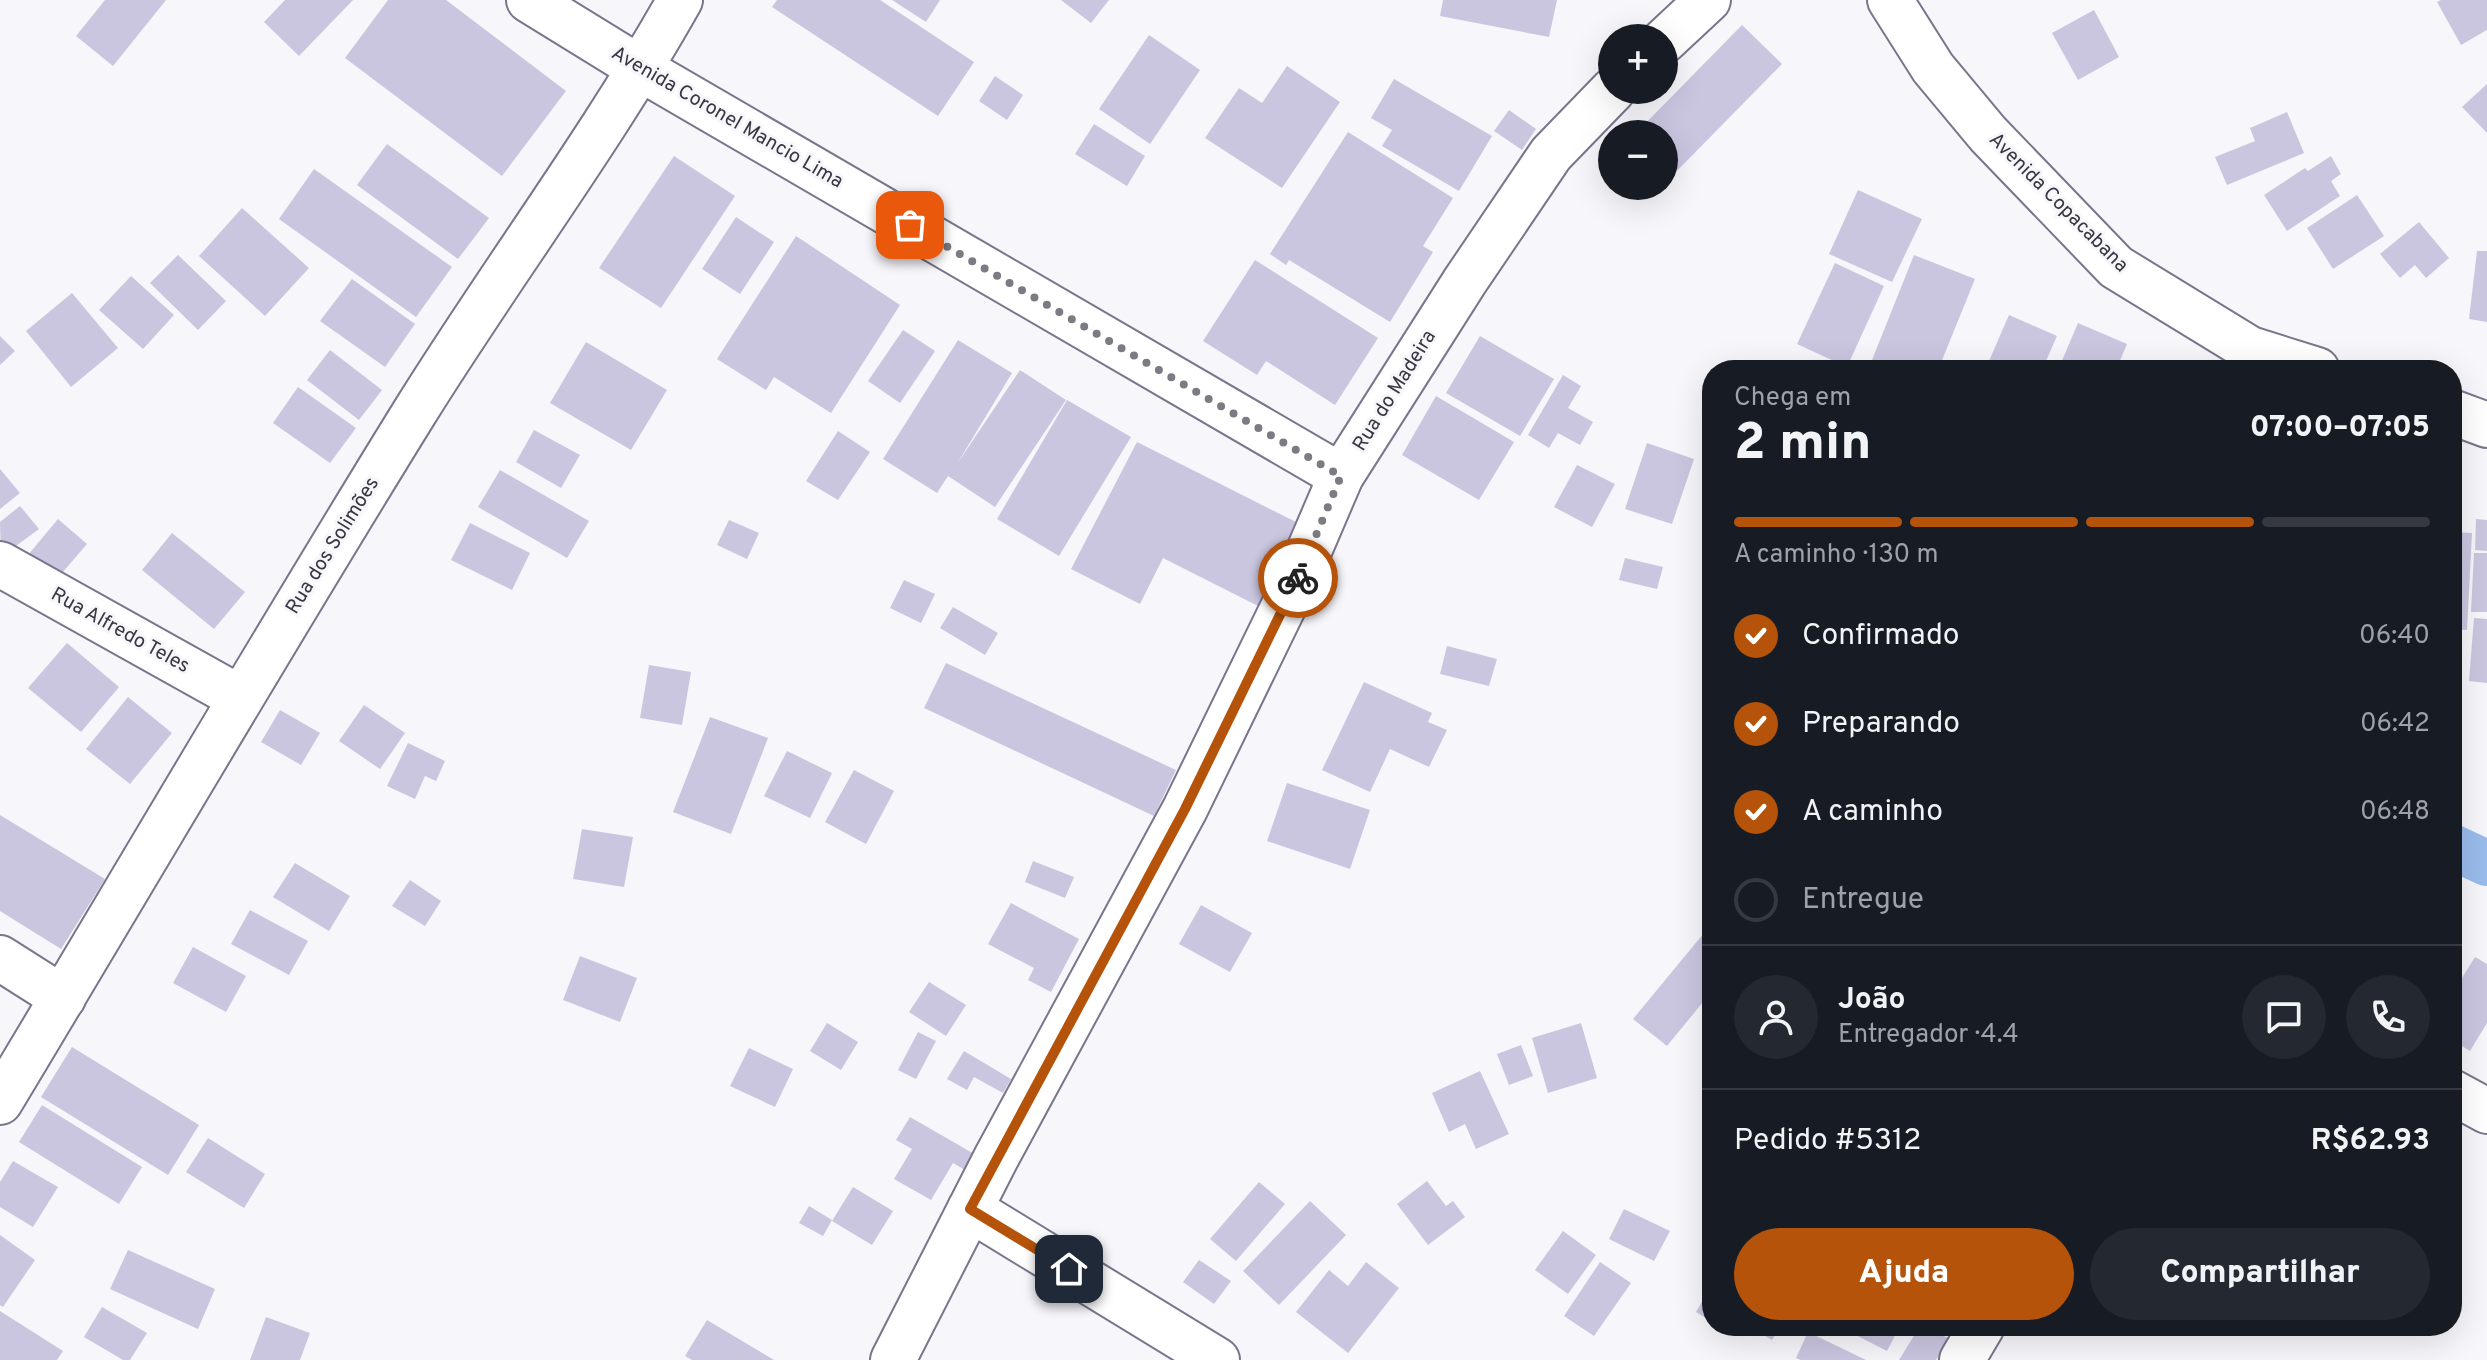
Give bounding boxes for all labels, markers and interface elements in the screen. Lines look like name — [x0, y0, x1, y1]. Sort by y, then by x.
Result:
map controls — [1598, 24, 1678, 200]
button: + — [1598, 24, 1678, 104]
street label: Avenida Coronel Mancio Lima — [606, 41, 848, 195]
button: − — [1598, 120, 1678, 200]
street label: Avenida Copacabana — [1983, 128, 2133, 278]
pin — [876, 191, 944, 259]
icon: bag — [888, 203, 932, 247]
street label: Rua do Madeira — [1347, 326, 1443, 456]
text: Chega em — [1734, 382, 1851, 415]
text: 07:00–07:05 — [2250, 410, 2430, 447]
text: 2 min — [1734, 412, 1872, 478]
street label: Rua dos Solimões — [280, 473, 386, 619]
courier — [1258, 538, 1338, 618]
text: A caminho · 130 m — [1734, 539, 1938, 572]
icon: bike — [1276, 556, 1320, 600]
street label: Rua Alfredo Teles — [46, 582, 194, 680]
icon: check — [1734, 614, 1778, 658]
text: Confirmado — [1802, 618, 1960, 655]
text: 06:40 — [2359, 620, 2430, 653]
icon: check — [1734, 702, 1778, 746]
text: Preparando — [1802, 706, 1960, 743]
text: 06:42 — [2360, 708, 2430, 741]
icon: check — [1734, 790, 1778, 834]
text: A caminho — [1802, 794, 1943, 831]
text: 06:48 — [2360, 796, 2430, 829]
text: Entregue — [1802, 882, 1924, 919]
button: person — [1734, 975, 1818, 1059]
button: chat — [2242, 975, 2326, 1059]
button: phone — [2346, 975, 2430, 1059]
text: João — [1838, 982, 1905, 1019]
text: Entregador · 4.4 — [1838, 1019, 2019, 1052]
text: Pedido #5312 — [1734, 1123, 1921, 1160]
text: R$62.93 — [2311, 1123, 2430, 1160]
button: Ajuda — [1734, 1228, 2074, 1320]
button: Compartilhar — [2090, 1228, 2430, 1320]
pin — [1035, 1235, 1103, 1303]
icon: home — [1047, 1247, 1091, 1291]

